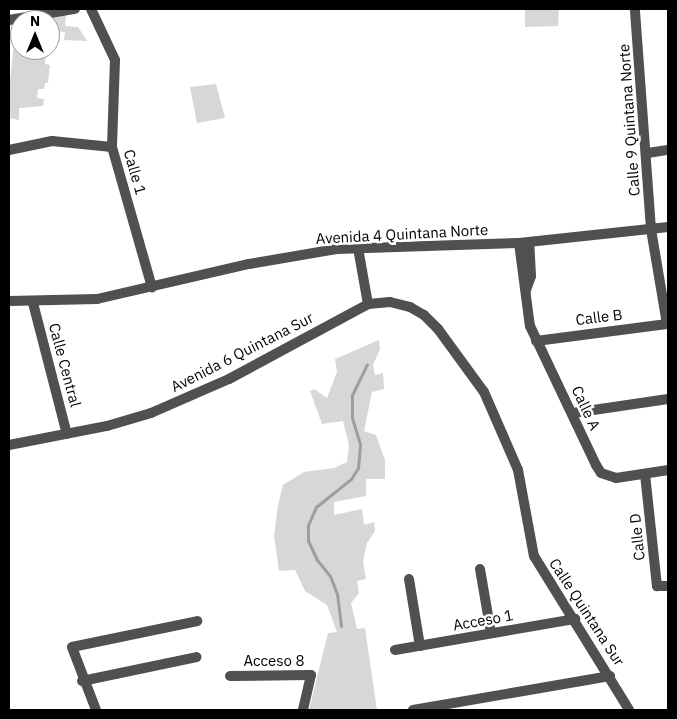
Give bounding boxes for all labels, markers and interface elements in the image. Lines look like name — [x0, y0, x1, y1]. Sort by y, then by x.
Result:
north arrow — [10, 10, 60, 60]
text: N — [30, 12, 40, 30]
street label: Calle 9 Quintana Norte — [615, 43, 643, 197]
street label: Calle 1 — [120, 147, 150, 197]
street label: Avenida 4 Quintana Norte — [315, 220, 489, 248]
street label: Calle B — [575, 305, 623, 329]
street label: Avenida 6 Quintana Sur — [168, 308, 316, 396]
street label: Calle Central — [45, 321, 85, 409]
street label: Calle A — [568, 383, 604, 433]
street label: Calle D — [626, 513, 648, 561]
street label: Calle Quintana Sur — [545, 555, 629, 669]
street label: Acceso 1 — [451, 606, 515, 634]
street label: Acceso 8 — [243, 652, 305, 670]

